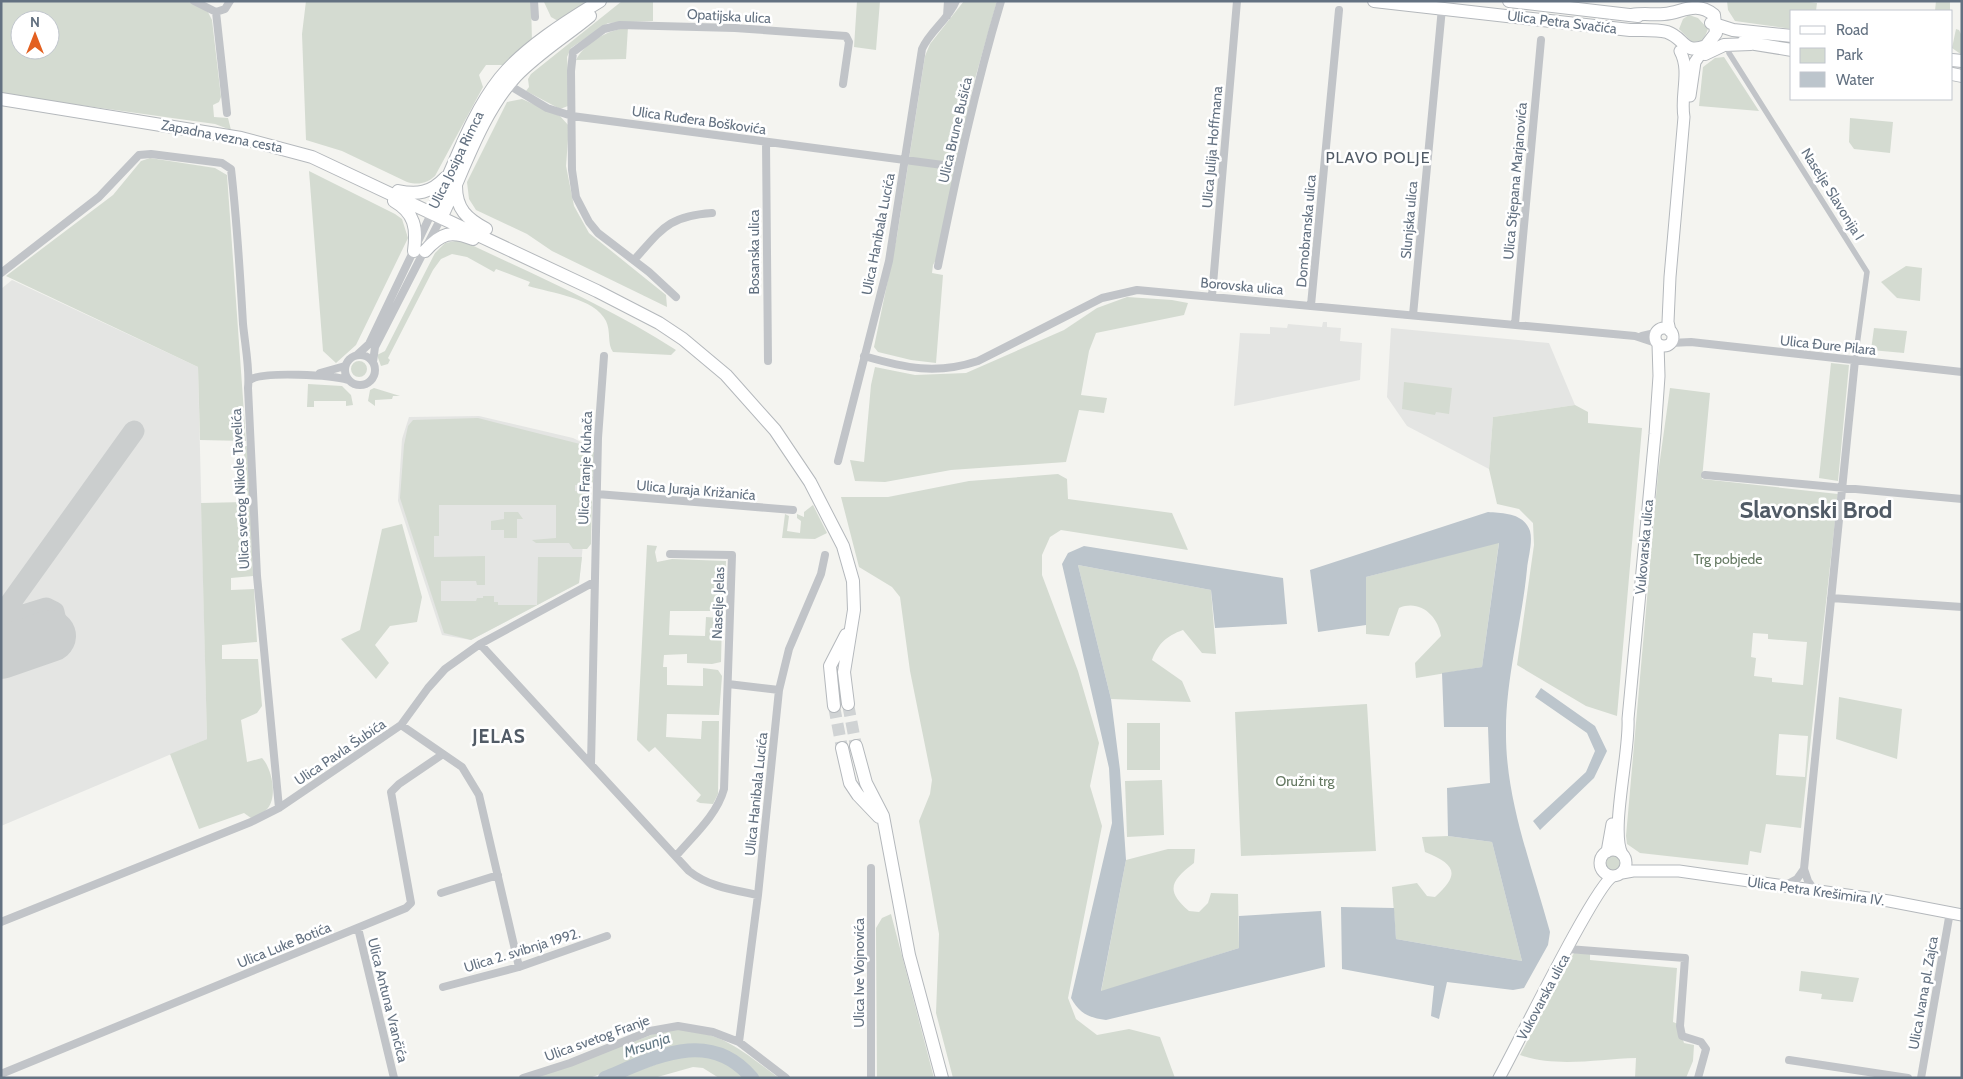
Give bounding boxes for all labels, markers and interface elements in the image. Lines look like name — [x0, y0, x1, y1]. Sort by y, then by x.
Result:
street label: Opatijska ulica — [686, 5, 772, 27]
street label: Ulica Petra Svačića — [1506, 6, 1618, 38]
north arrow — [10, 10, 60, 60]
legend — [1790, 10, 1953, 100]
text: N — [30, 13, 40, 31]
text: Road — [1836, 21, 1869, 39]
text: Park — [1836, 46, 1863, 64]
text: Water — [1836, 71, 1874, 89]
street label: Ulica Brune Bušića — [934, 75, 976, 185]
street label: Ulica Julija Hoffmana — [1198, 85, 1226, 209]
street label: Ulica Stjepana Marjanovića — [1499, 101, 1531, 260]
street label: Ulica Ruđera Boškovića — [631, 102, 768, 138]
street label: Ulica Josipa Rimca — [425, 108, 488, 212]
street label: Zapadna vezna cesta — [160, 115, 284, 157]
street label: Naselje Slavonija I — [1797, 144, 1869, 244]
district label: PLAVO POLJE — [1325, 148, 1431, 167]
street label: Ulica Hanibala Lucića — [857, 171, 899, 297]
street label: Domobranska ulica — [1292, 174, 1320, 288]
street label: Slunjska ulica — [1397, 180, 1421, 260]
street label: Bosanska ulica — [745, 209, 763, 294]
street label: Borovska ulica — [1200, 273, 1285, 299]
street label: Ulica Đure Pilara — [1779, 331, 1877, 359]
street label: Ulica svetog Nikole Tavelića — [227, 408, 253, 570]
street label: Ulica Franje Kuhača — [574, 411, 596, 525]
street label: Ulica Juraja Križanića — [636, 476, 757, 504]
district label: Slavonski Brod — [1739, 495, 1893, 524]
street label: Vukovarska ulica — [1631, 498, 1657, 595]
park label: Trg pobjede — [1693, 550, 1763, 568]
street label: Naselje Jelas — [708, 566, 728, 639]
street label: Ulica Pavla Šubića — [291, 715, 389, 789]
district label: JELAS — [471, 725, 526, 748]
street label: Ulica Hanibala Lucića — [741, 731, 771, 857]
park label: Oružni trg — [1275, 772, 1336, 790]
street label: Ulica Petra Krešimira IV. — [1746, 872, 1886, 910]
street label: Ulica Luke Botića — [234, 918, 334, 972]
street label: Ulica Ive Vojnovića — [850, 918, 868, 1028]
street label: Ulica 2. svibnja 1992. — [462, 924, 582, 976]
street label: Ulica Ivana pl. Zajca — [1904, 935, 1942, 1051]
street label: Ulica Antuna Vrančića — [364, 936, 412, 1064]
street label: Vukovarska ulica — [1513, 950, 1573, 1043]
street label: Ulica svetog Franje — [542, 1011, 652, 1065]
water label: Mrsunja — [620, 1029, 673, 1062]

